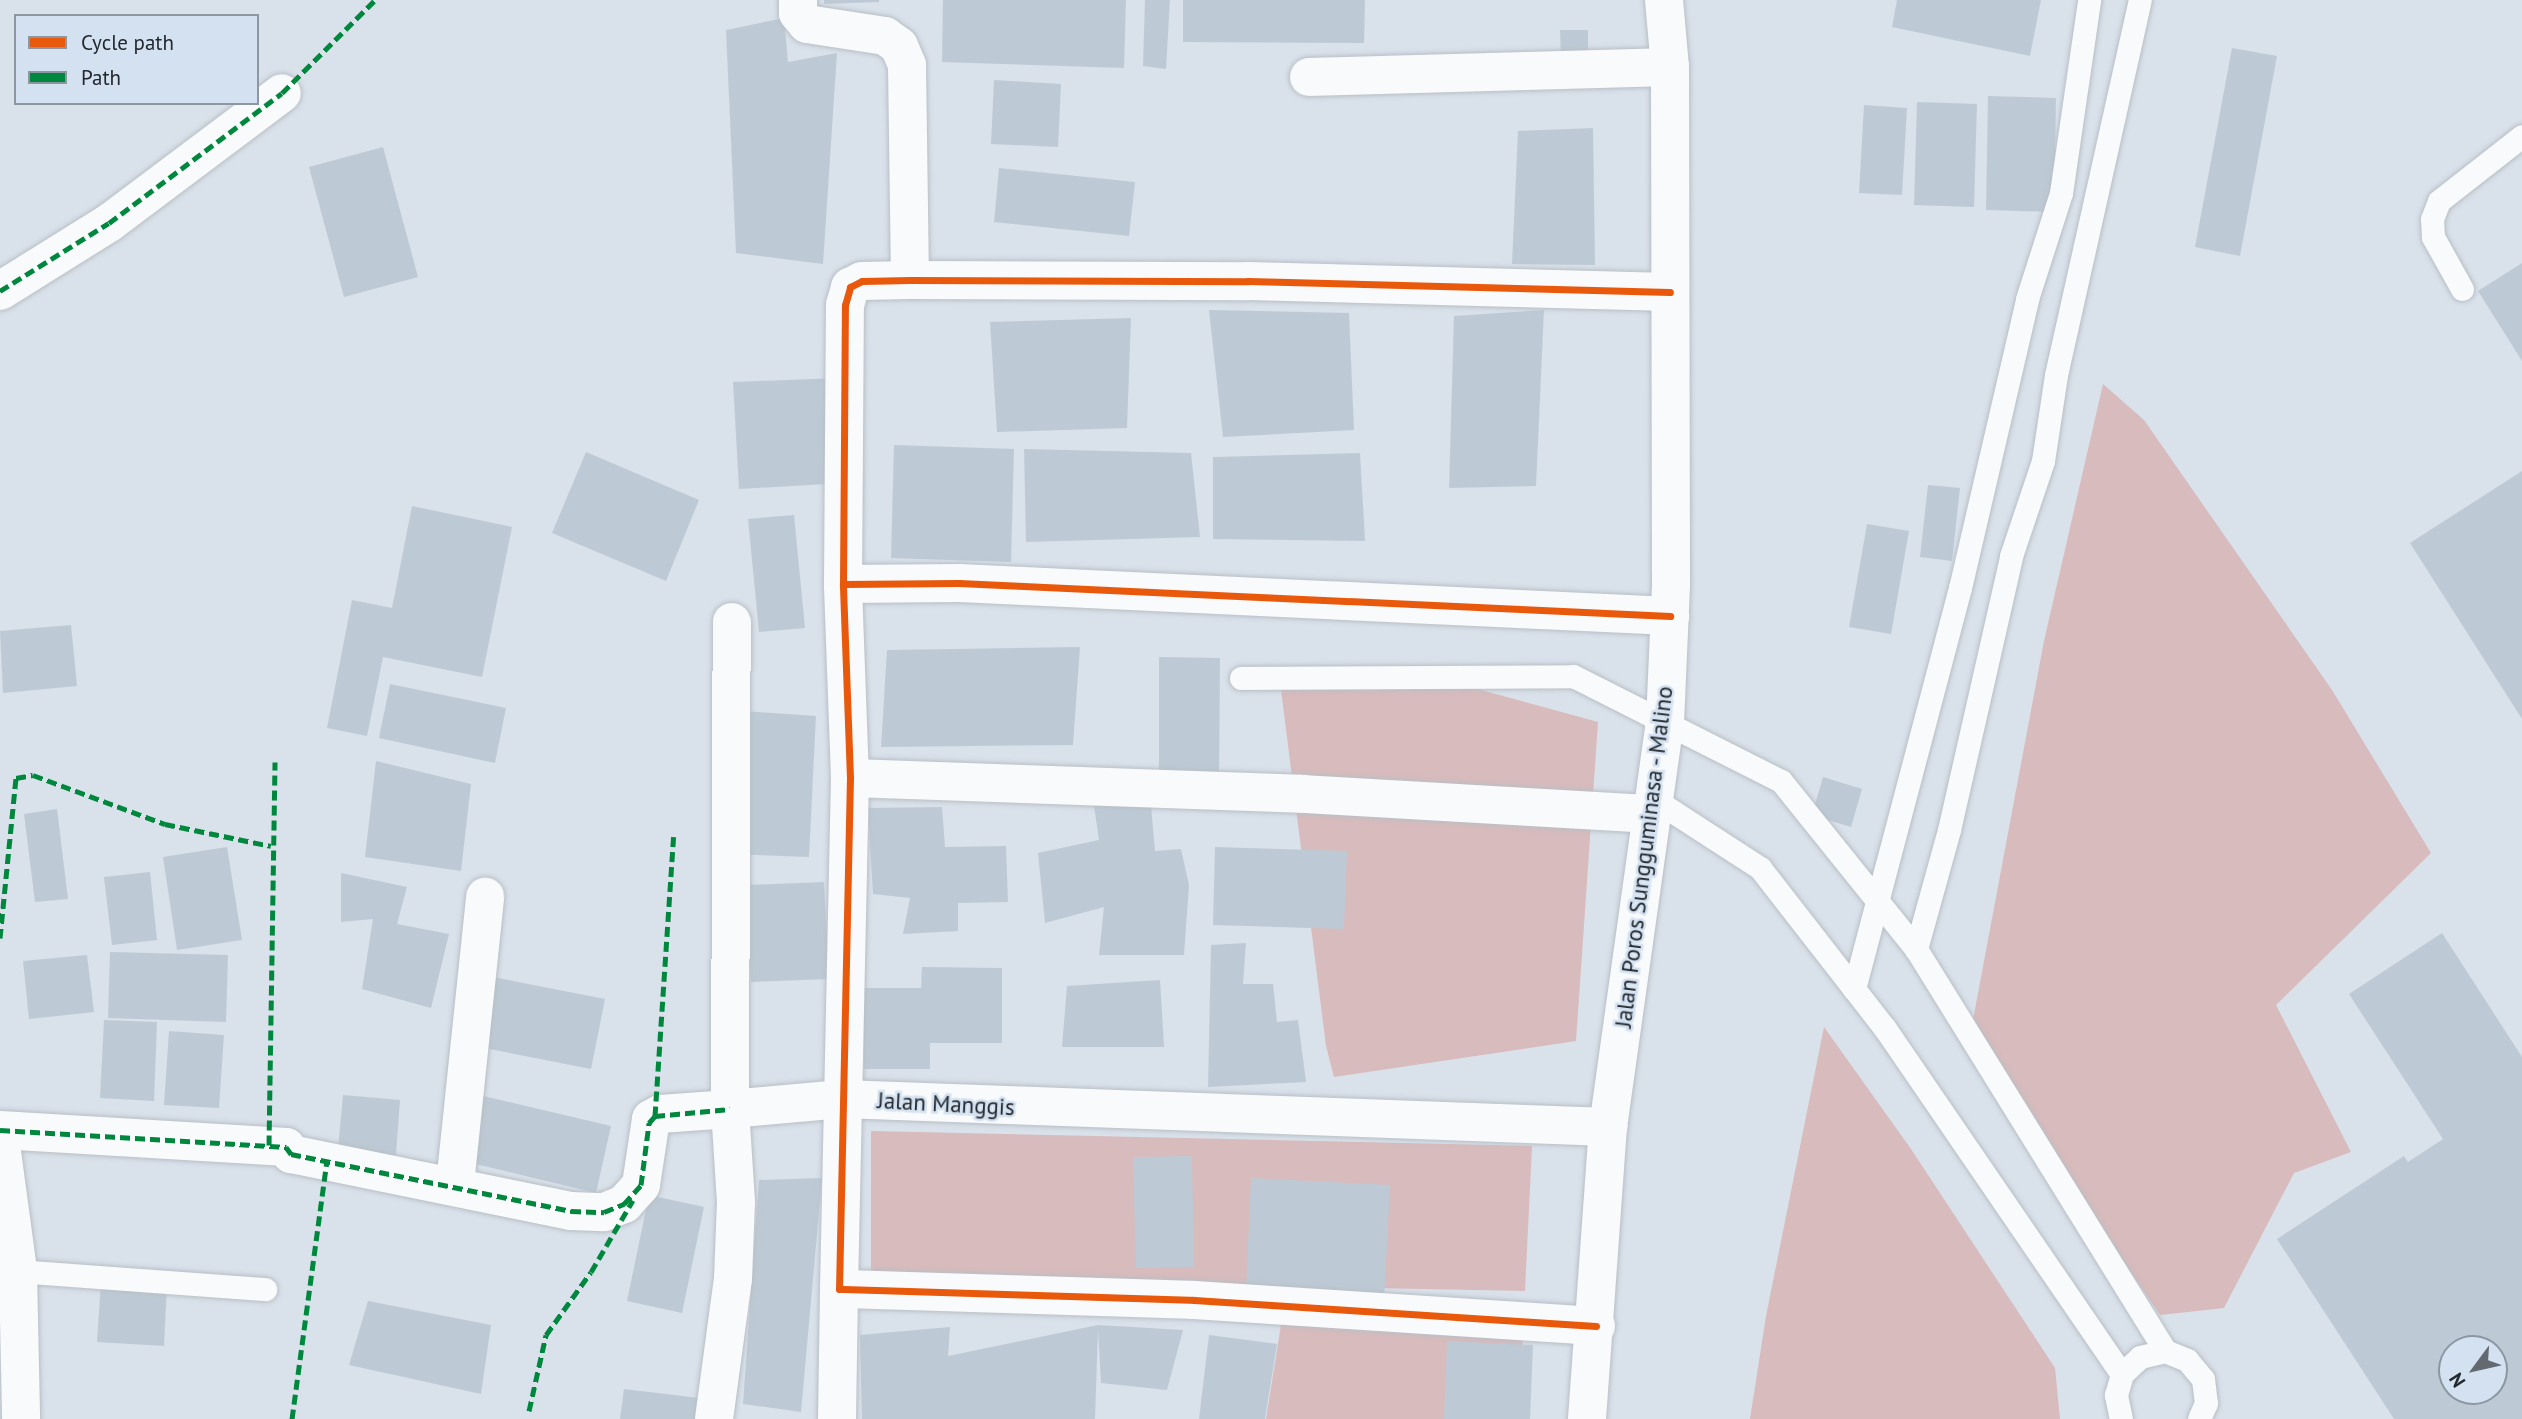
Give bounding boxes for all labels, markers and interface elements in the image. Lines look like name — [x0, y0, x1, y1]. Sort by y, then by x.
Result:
legend — [14, 14, 259, 105]
text: Cycle path — [81, 29, 174, 56]
text: Path — [81, 64, 121, 91]
street label: Jalan Poros Sungguminasa - Malino — [1609, 683, 1679, 1031]
street label: Jalan Manggis — [877, 1087, 1015, 1121]
north arrow — [2438, 1335, 2508, 1405]
text: N — [2444, 1369, 2471, 1392]

